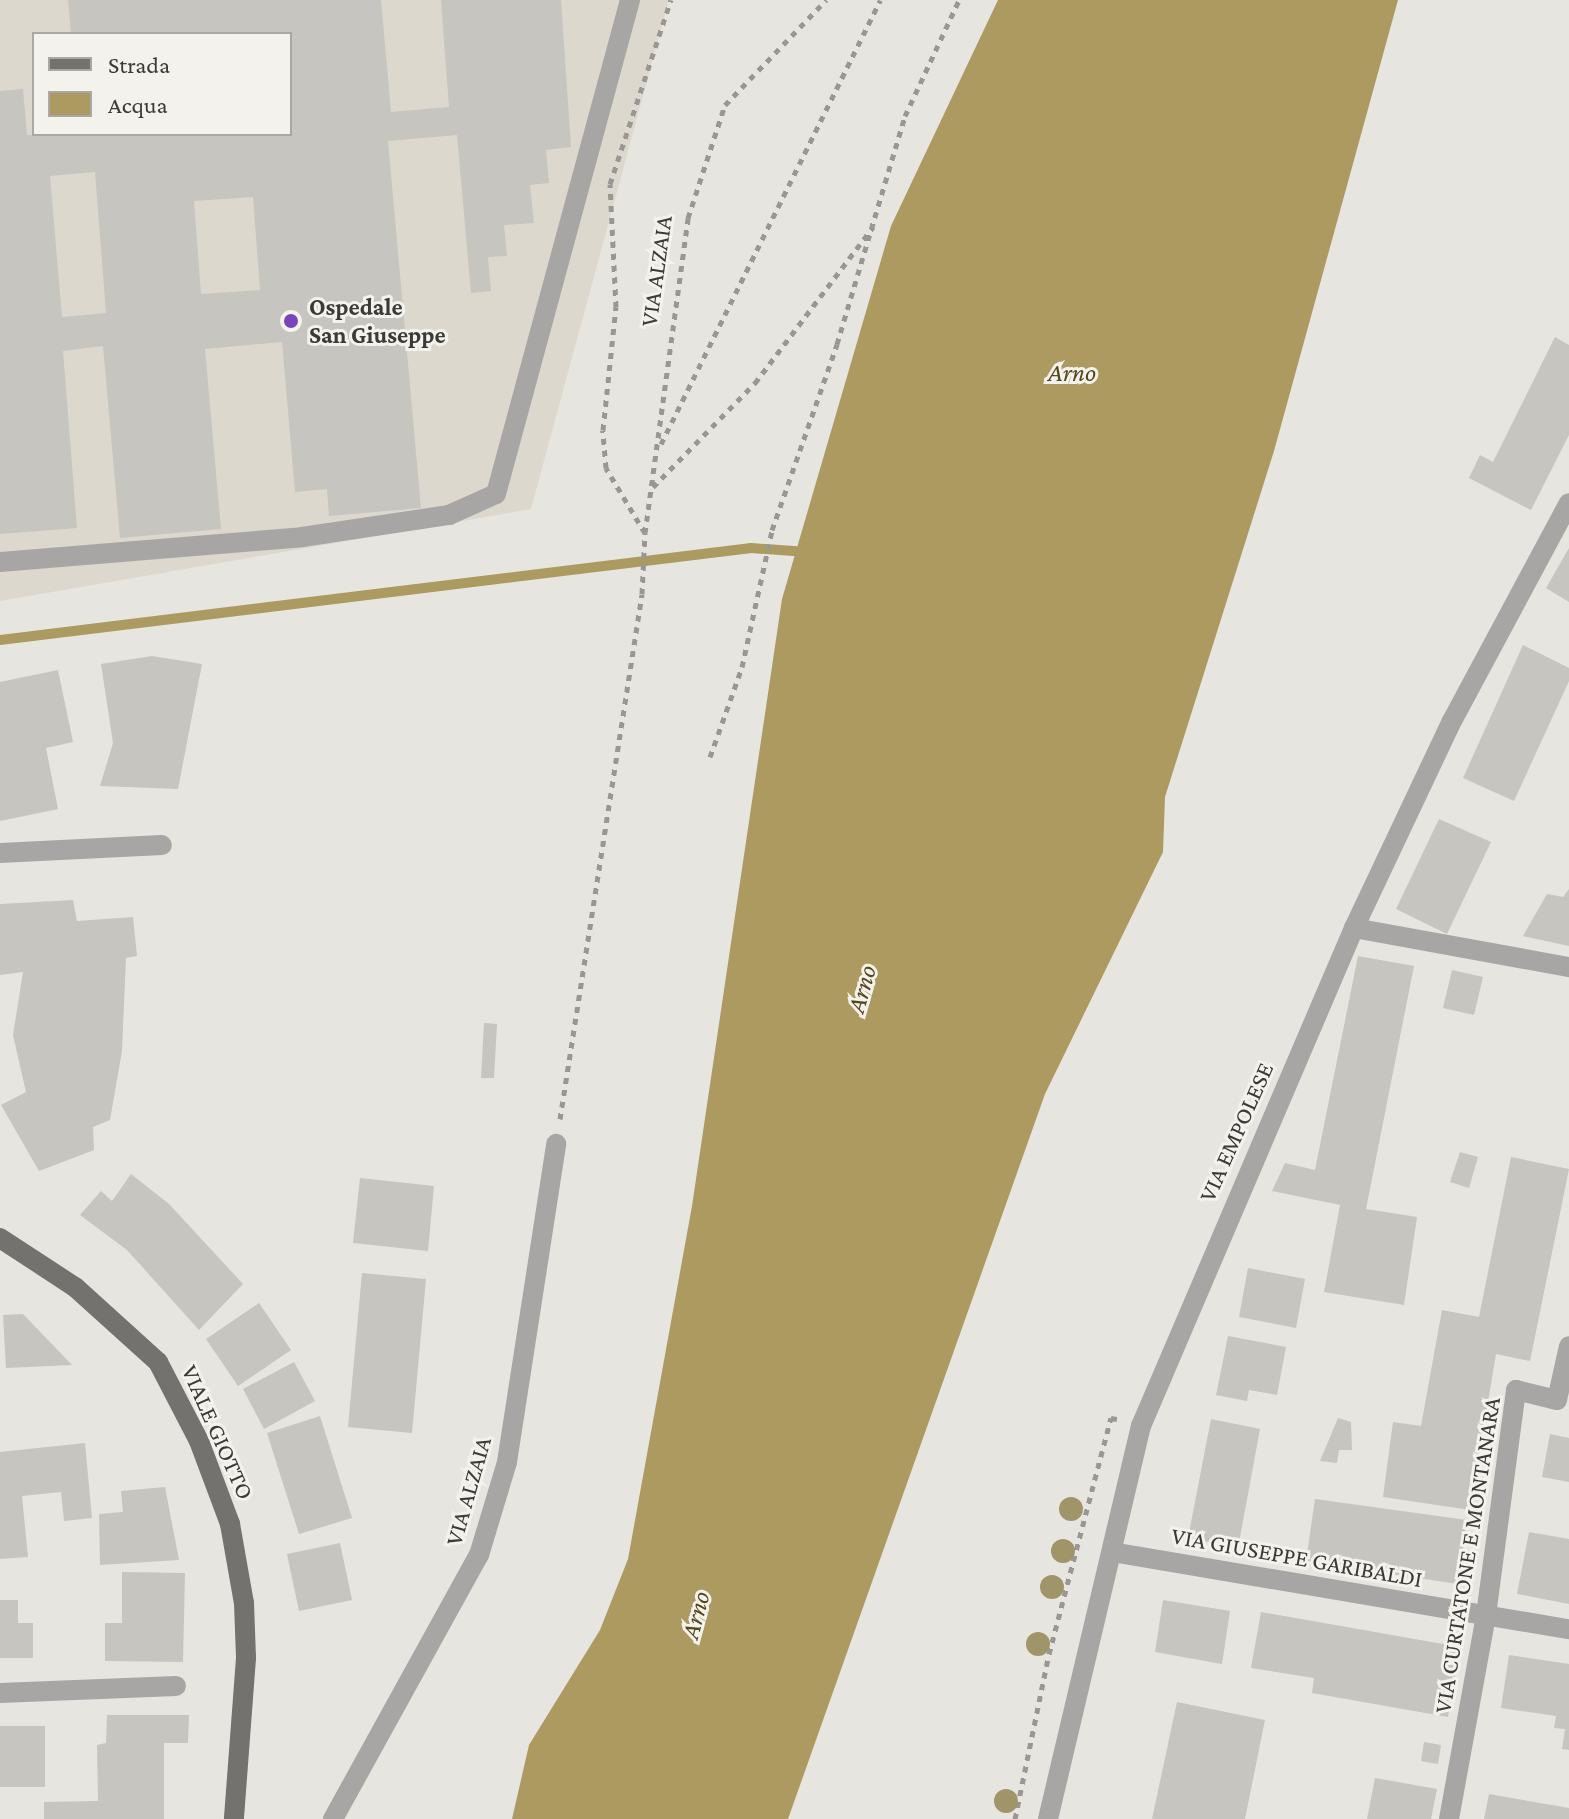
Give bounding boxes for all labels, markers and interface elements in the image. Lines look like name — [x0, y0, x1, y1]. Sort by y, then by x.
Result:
legend — [32, 32, 292, 136]
text: Strada — [108, 51, 170, 78]
text: Acqua — [108, 91, 168, 118]
street label: VIA ALZAIA — [634, 214, 678, 328]
place label: Ospedale San Giuseppe — [309, 293, 446, 349]
marker: Ospedale San Giuseppe — [280, 310, 302, 332]
water label: Arno — [1048, 357, 1096, 389]
water label: Arno — [840, 962, 884, 1016]
street label: VIA EMPOLESE — [1192, 1058, 1280, 1206]
street label: VIALE GIOTTO — [175, 1360, 261, 1504]
street label: VIA CURTATONE E MONTANARA — [1428, 1395, 1506, 1715]
street label: VIA ALZAIA — [439, 1433, 497, 1549]
street label: VIA GIUSEPPE GARIBALDI — [1169, 1521, 1425, 1593]
water label: Arno — [675, 1588, 717, 1642]

